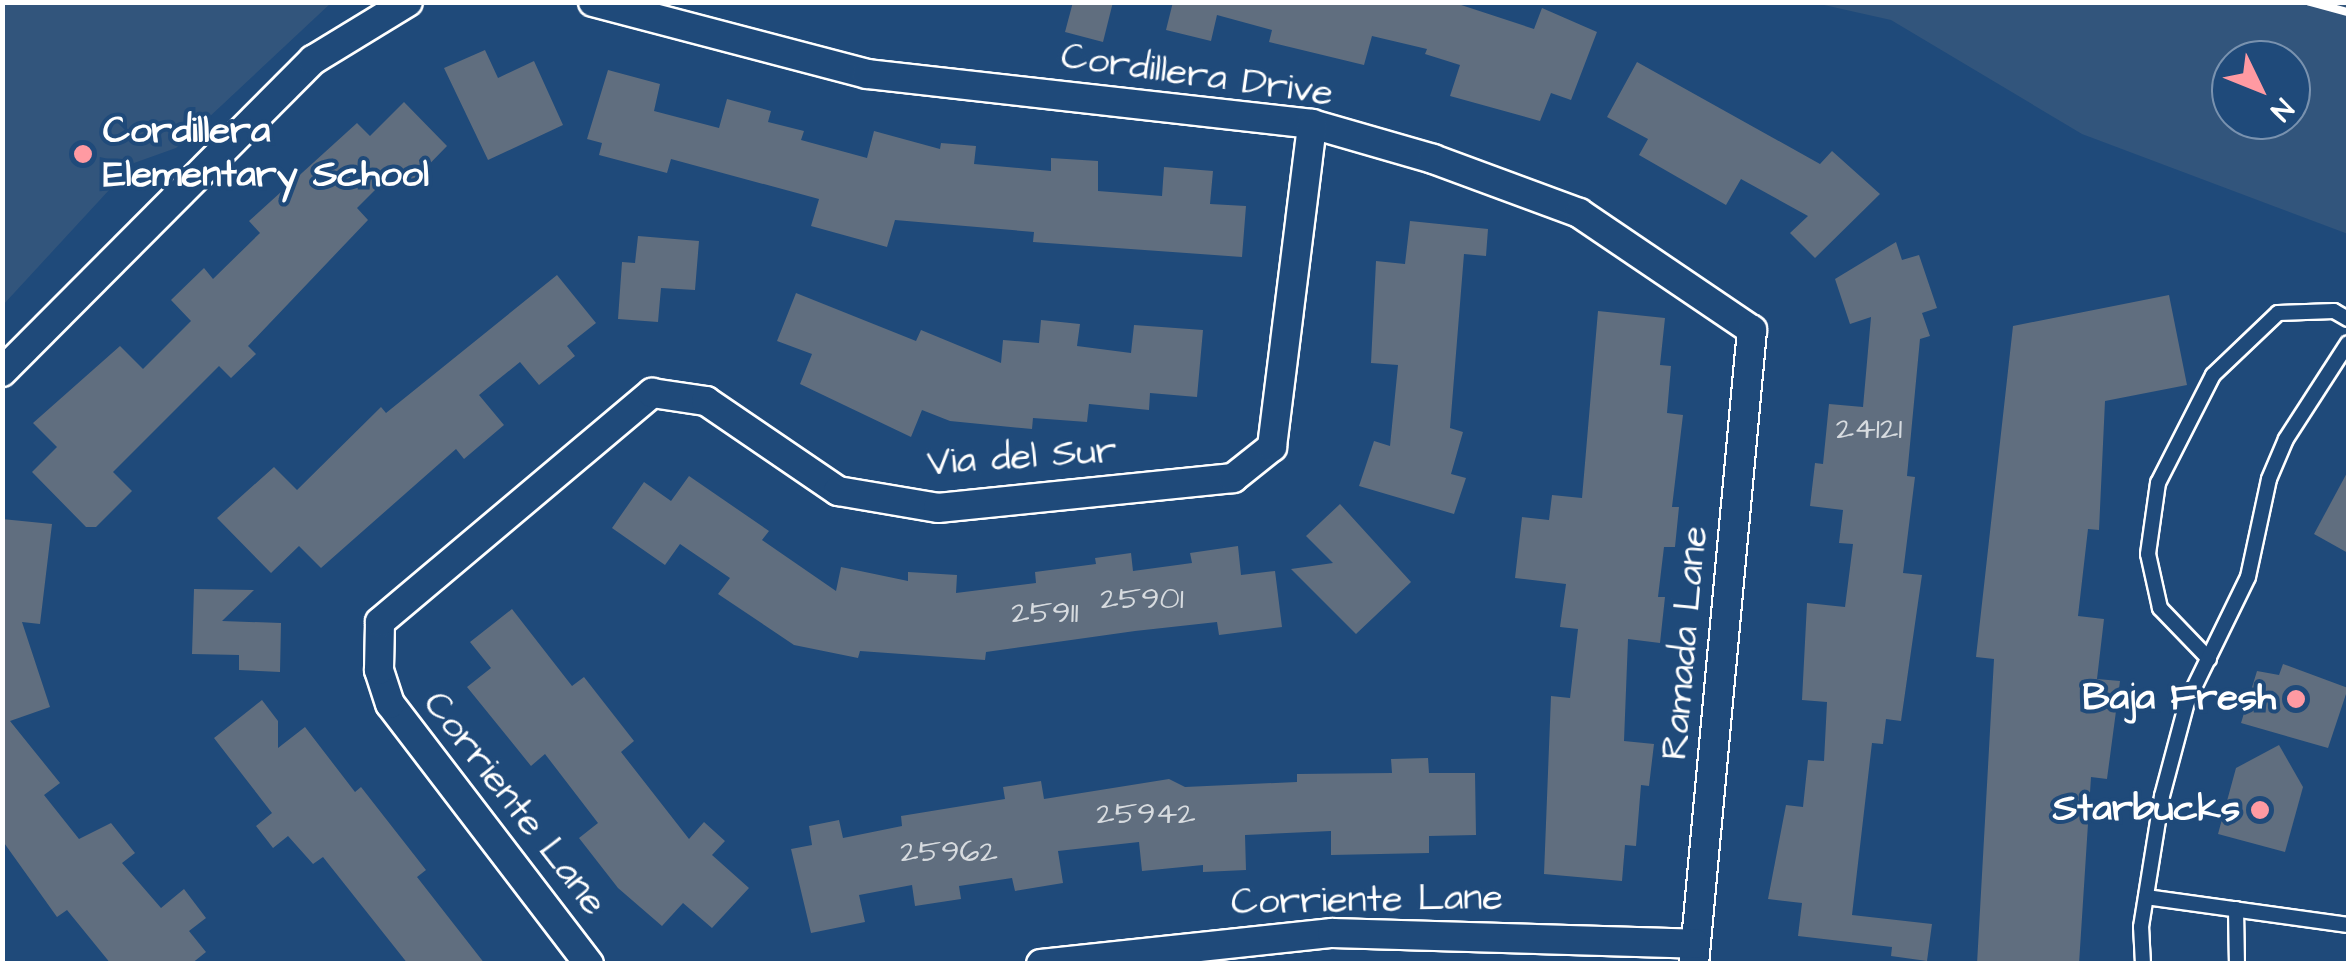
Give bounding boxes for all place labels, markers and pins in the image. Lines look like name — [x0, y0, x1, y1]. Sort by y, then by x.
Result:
place label: Cordillera Elementary School — [103, 109, 429, 198]
marker: Cordillera Elementary School — [72, 143, 94, 165]
place label: Baja Fresh — [2083, 676, 2276, 722]
marker: Baja Fresh — [2285, 688, 2307, 710]
place label: Starbucks — [2053, 787, 2240, 833]
marker: Starbucks — [2249, 799, 2271, 821]

